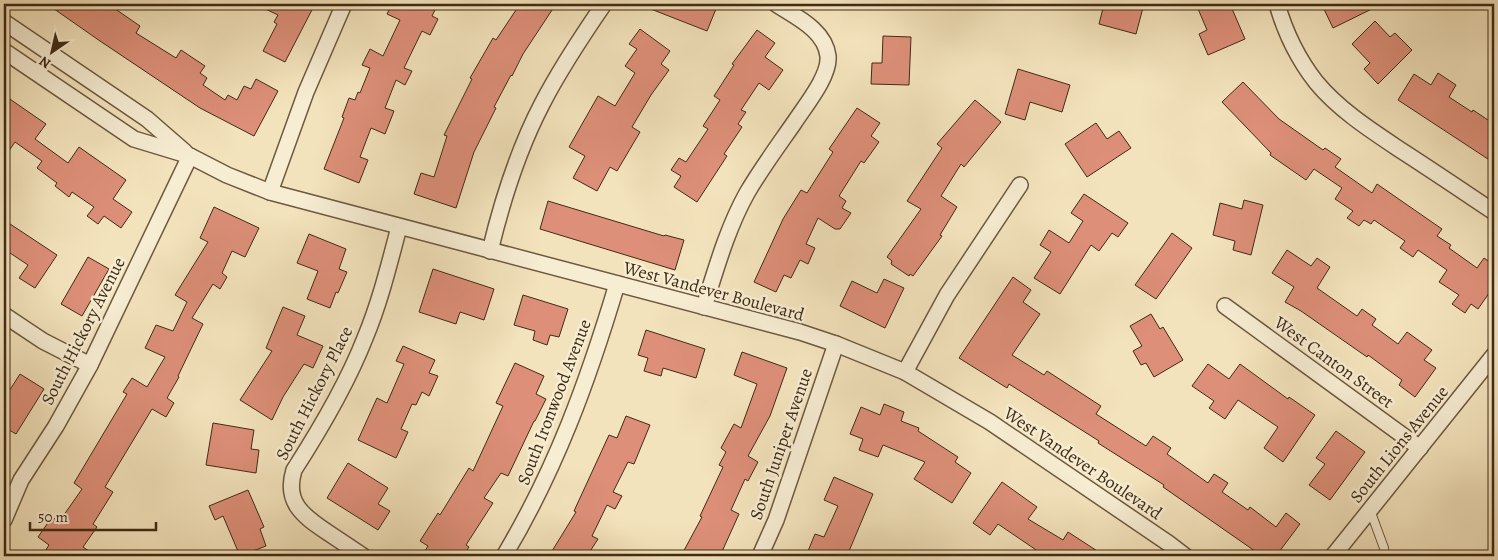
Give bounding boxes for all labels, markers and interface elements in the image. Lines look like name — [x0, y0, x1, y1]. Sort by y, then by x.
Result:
north arrow — [28, 28, 78, 78]
text: N — [35, 52, 55, 73]
street label: South Hickory Avenue — [35, 253, 131, 409]
street label: West Vandever Boulevard — [620, 255, 807, 327]
street label: West Canton Street — [1269, 310, 1399, 414]
street label: South Ironwood Avenue — [511, 316, 597, 488]
street label: South Hickory Place — [270, 322, 358, 464]
street label: South Juniper Avenue — [744, 365, 818, 523]
street label: South Lions Avenue — [1344, 380, 1454, 508]
street label: West Vandever Boulevard — [998, 400, 1167, 525]
scale bar — [30, 500, 156, 532]
text: 50 m — [38, 507, 68, 527]

